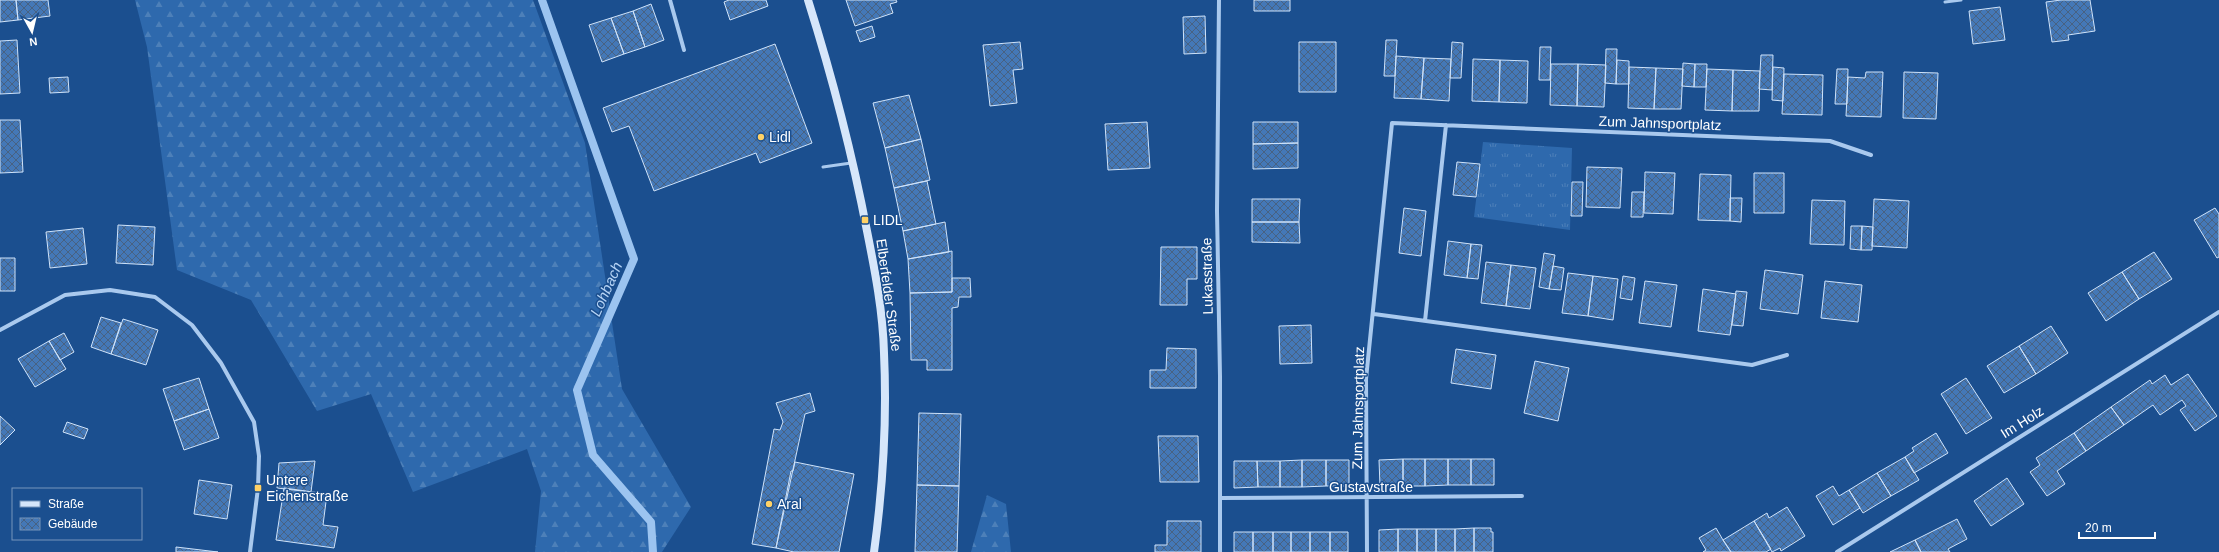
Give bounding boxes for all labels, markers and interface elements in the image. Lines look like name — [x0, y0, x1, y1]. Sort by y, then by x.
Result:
north arrow — [12, 12, 52, 52]
text: N — [29, 35, 38, 48]
street label: Zum Jahnsportplatz — [1598, 113, 1722, 133]
place label: Lidl — [769, 129, 791, 145]
marker: Lidl — [756, 132, 766, 142]
place label: LIDL — [873, 212, 903, 228]
marker: LIDL — [860, 215, 870, 225]
street label: Lukasstraße — [1198, 237, 1216, 315]
street label: Elberfelder Straße — [873, 238, 905, 353]
water label: Lohbach — [587, 259, 625, 319]
street label: Zum Jahnsportplatz — [1349, 346, 1367, 470]
street label: Im Holz — [1998, 403, 2046, 441]
place label: Untere Eichenstraße — [266, 472, 349, 504]
street label: Gustavstraße — [1329, 479, 1413, 495]
marker: Untere Eichenstraße — [253, 483, 263, 493]
legend — [12, 488, 142, 540]
place label: Aral — [777, 496, 802, 512]
text: Straße — [48, 497, 84, 511]
marker: Aral — [764, 499, 774, 509]
scale bar — [2079, 514, 2155, 540]
text: Gebäude — [48, 517, 98, 531]
text: 20 m — [2085, 521, 2112, 535]

